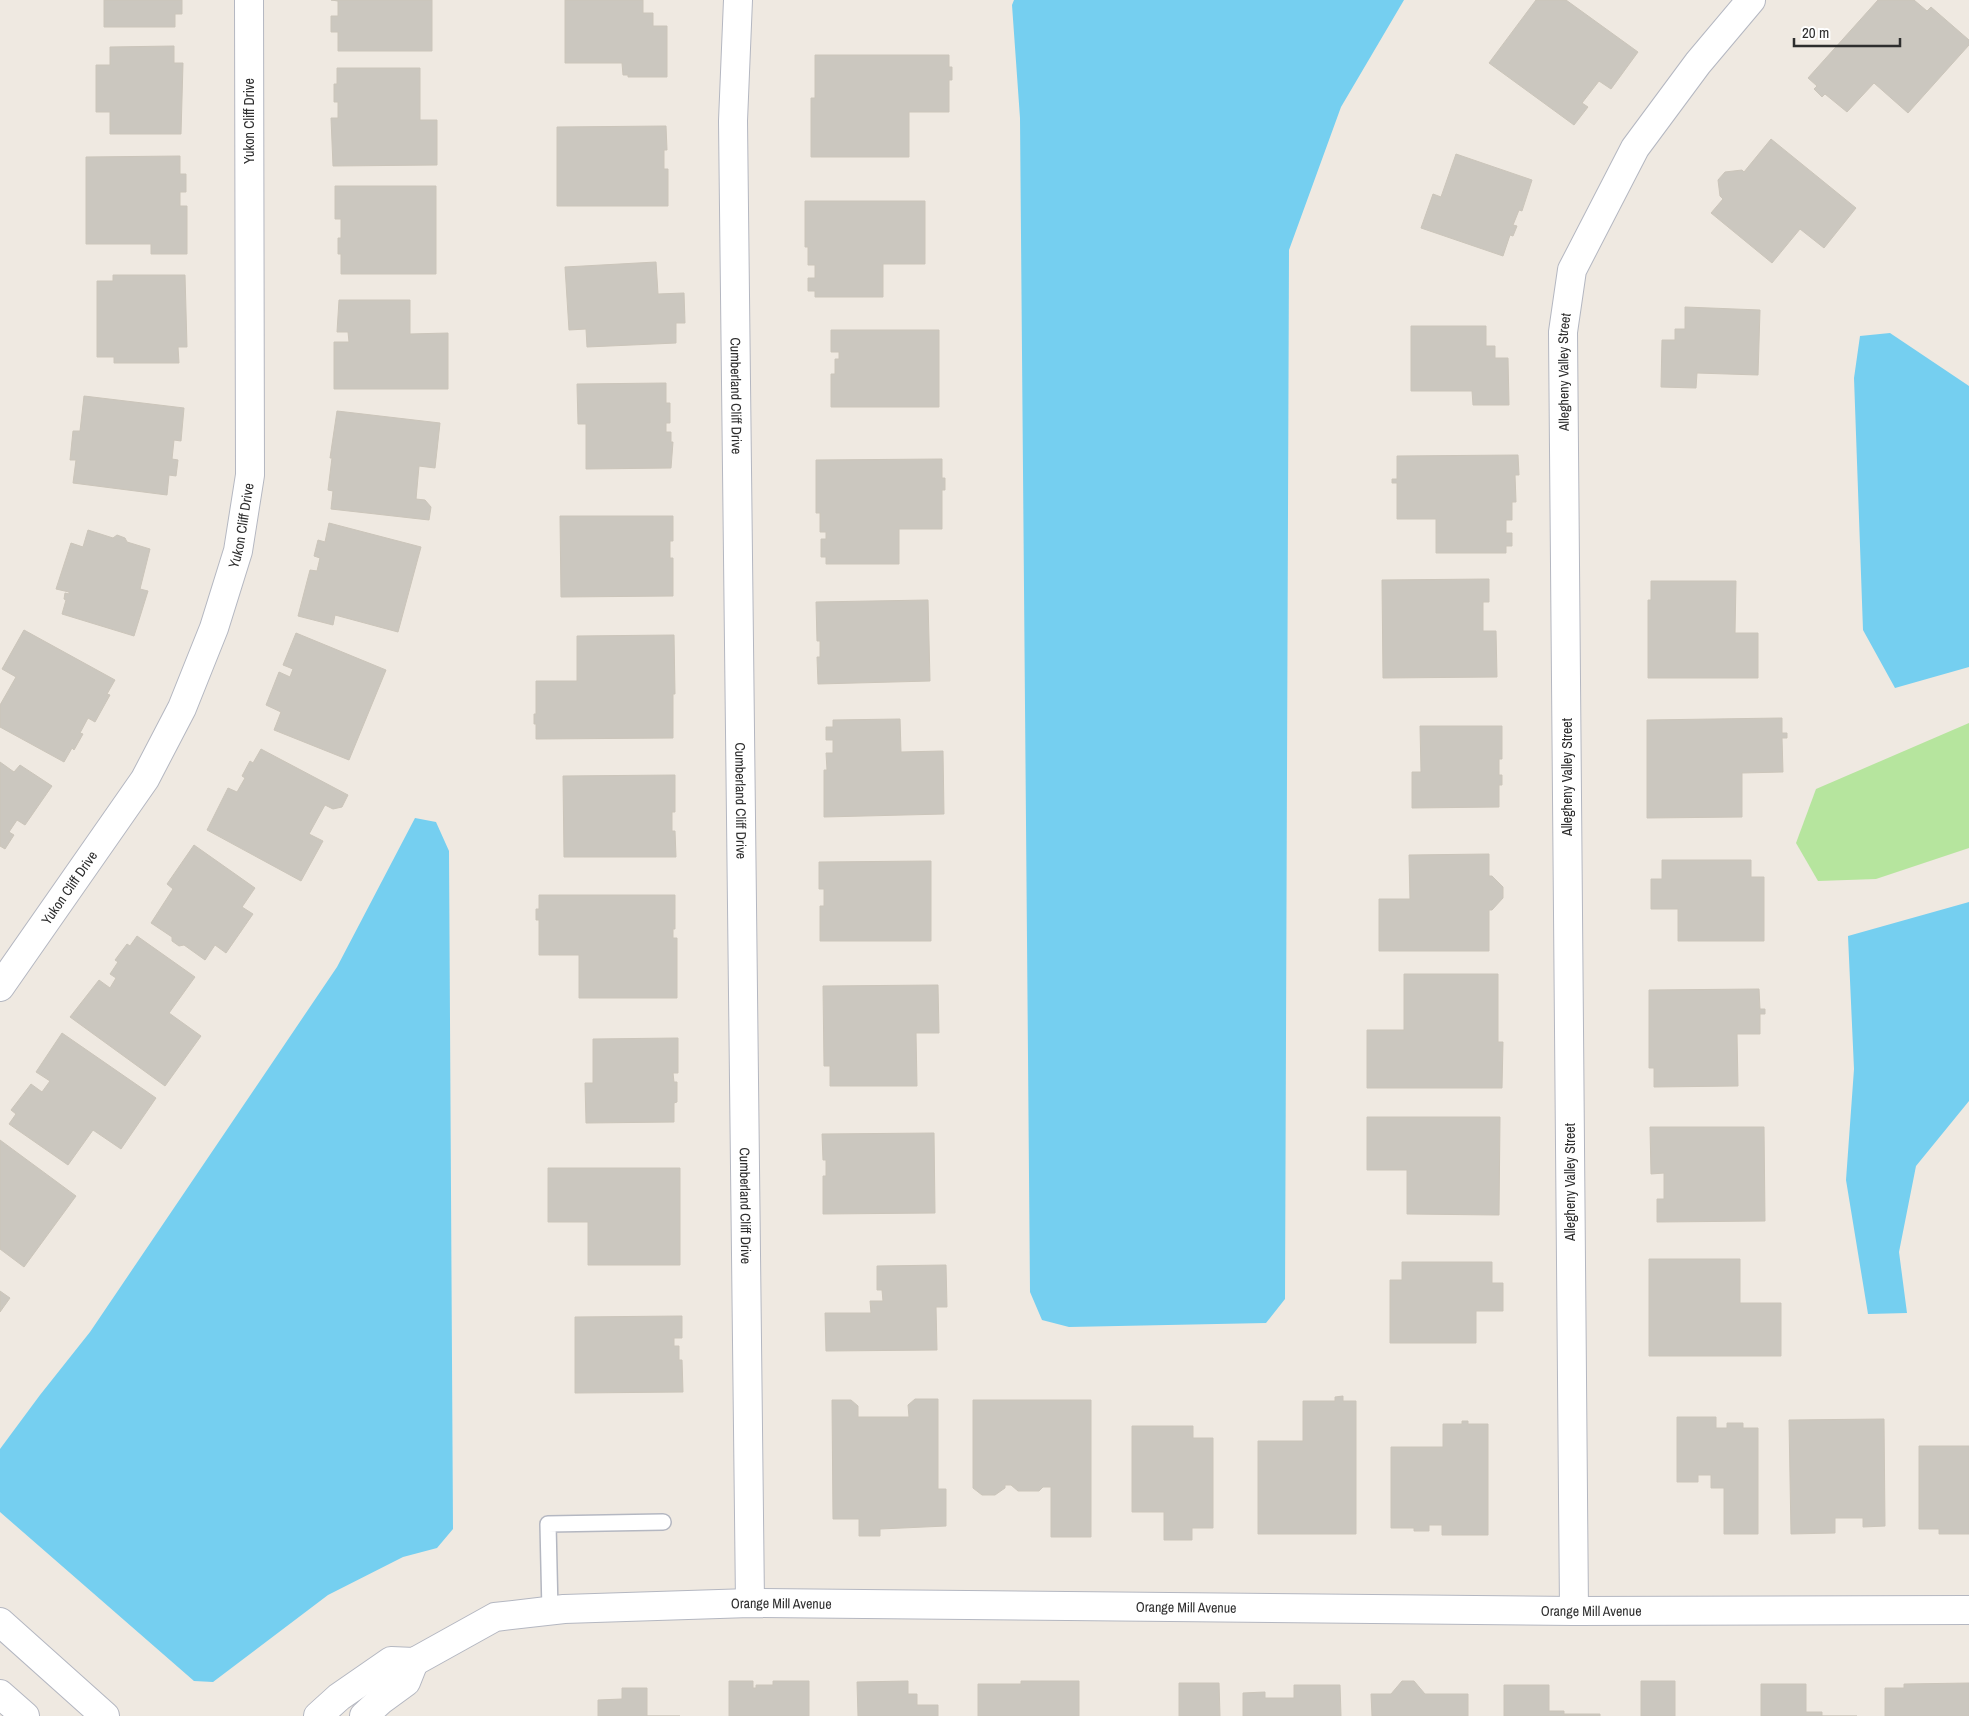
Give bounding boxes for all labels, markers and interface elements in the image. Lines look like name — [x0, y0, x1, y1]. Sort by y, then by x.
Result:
scale bar — [1794, 15, 1900, 47]
text: 20 m — [1802, 22, 1829, 43]
street label: Yukon Cliff Drive — [240, 78, 258, 164]
street label: Allegheny Valley Street — [1554, 312, 1575, 432]
street label: Cumberland Cliff Drive — [726, 337, 746, 454]
street label: Yukon Cliff Drive — [224, 482, 258, 570]
street label: Allegheny Valley Street — [1558, 718, 1576, 837]
street label: Cumberland Cliff Drive — [731, 742, 750, 859]
street label: Yukon Cliff Drive — [37, 847, 101, 928]
street label: Allegheny Valley Street — [1561, 1123, 1579, 1242]
street label: Cumberland Cliff Drive — [736, 1147, 755, 1264]
street label: Orange Mill Avenue — [731, 1594, 832, 1613]
street label: Orange Mill Avenue — [1136, 1598, 1237, 1617]
street label: Orange Mill Avenue — [1541, 1602, 1642, 1620]

